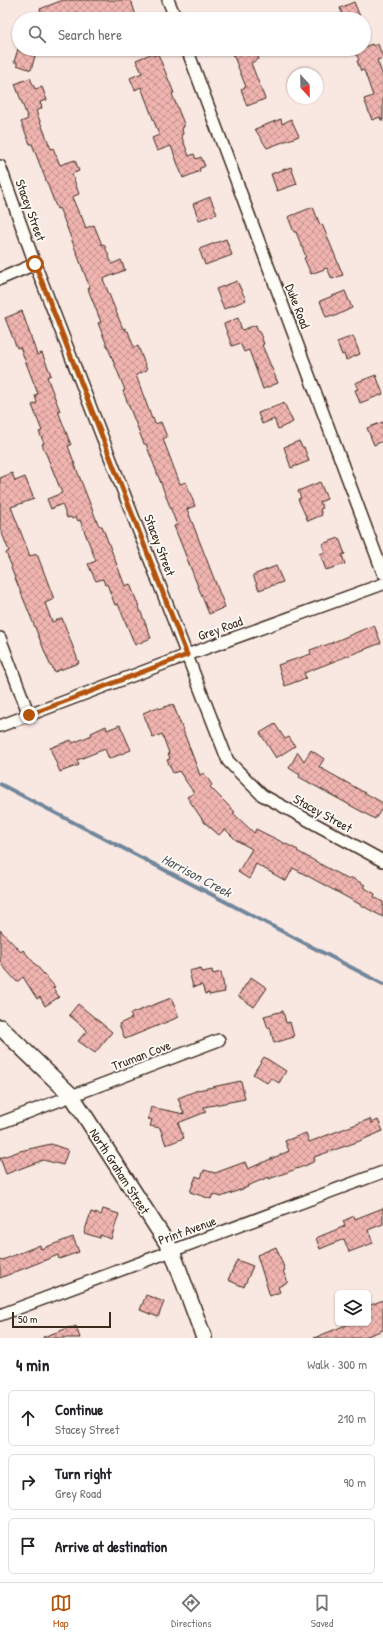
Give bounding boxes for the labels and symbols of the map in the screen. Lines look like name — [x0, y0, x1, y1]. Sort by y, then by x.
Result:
north arrow — [287, 68, 323, 104]
street label: Stacey Street — [12, 177, 51, 244]
route start — [26, 255, 44, 273]
street label: Duke Road — [281, 281, 315, 331]
street label: Stacey Street — [140, 512, 180, 579]
street label: Grey Road — [195, 612, 245, 644]
route end — [20, 706, 38, 724]
street label: Stacey Street — [290, 789, 356, 837]
water label: Harrison Creek — [159, 849, 236, 902]
street label: Truman Cove — [109, 1036, 173, 1074]
street label: North Graham Street — [85, 1125, 155, 1218]
street label: Print Avenue — [156, 1211, 218, 1249]
scale bar — [12, 1310, 111, 1329]

